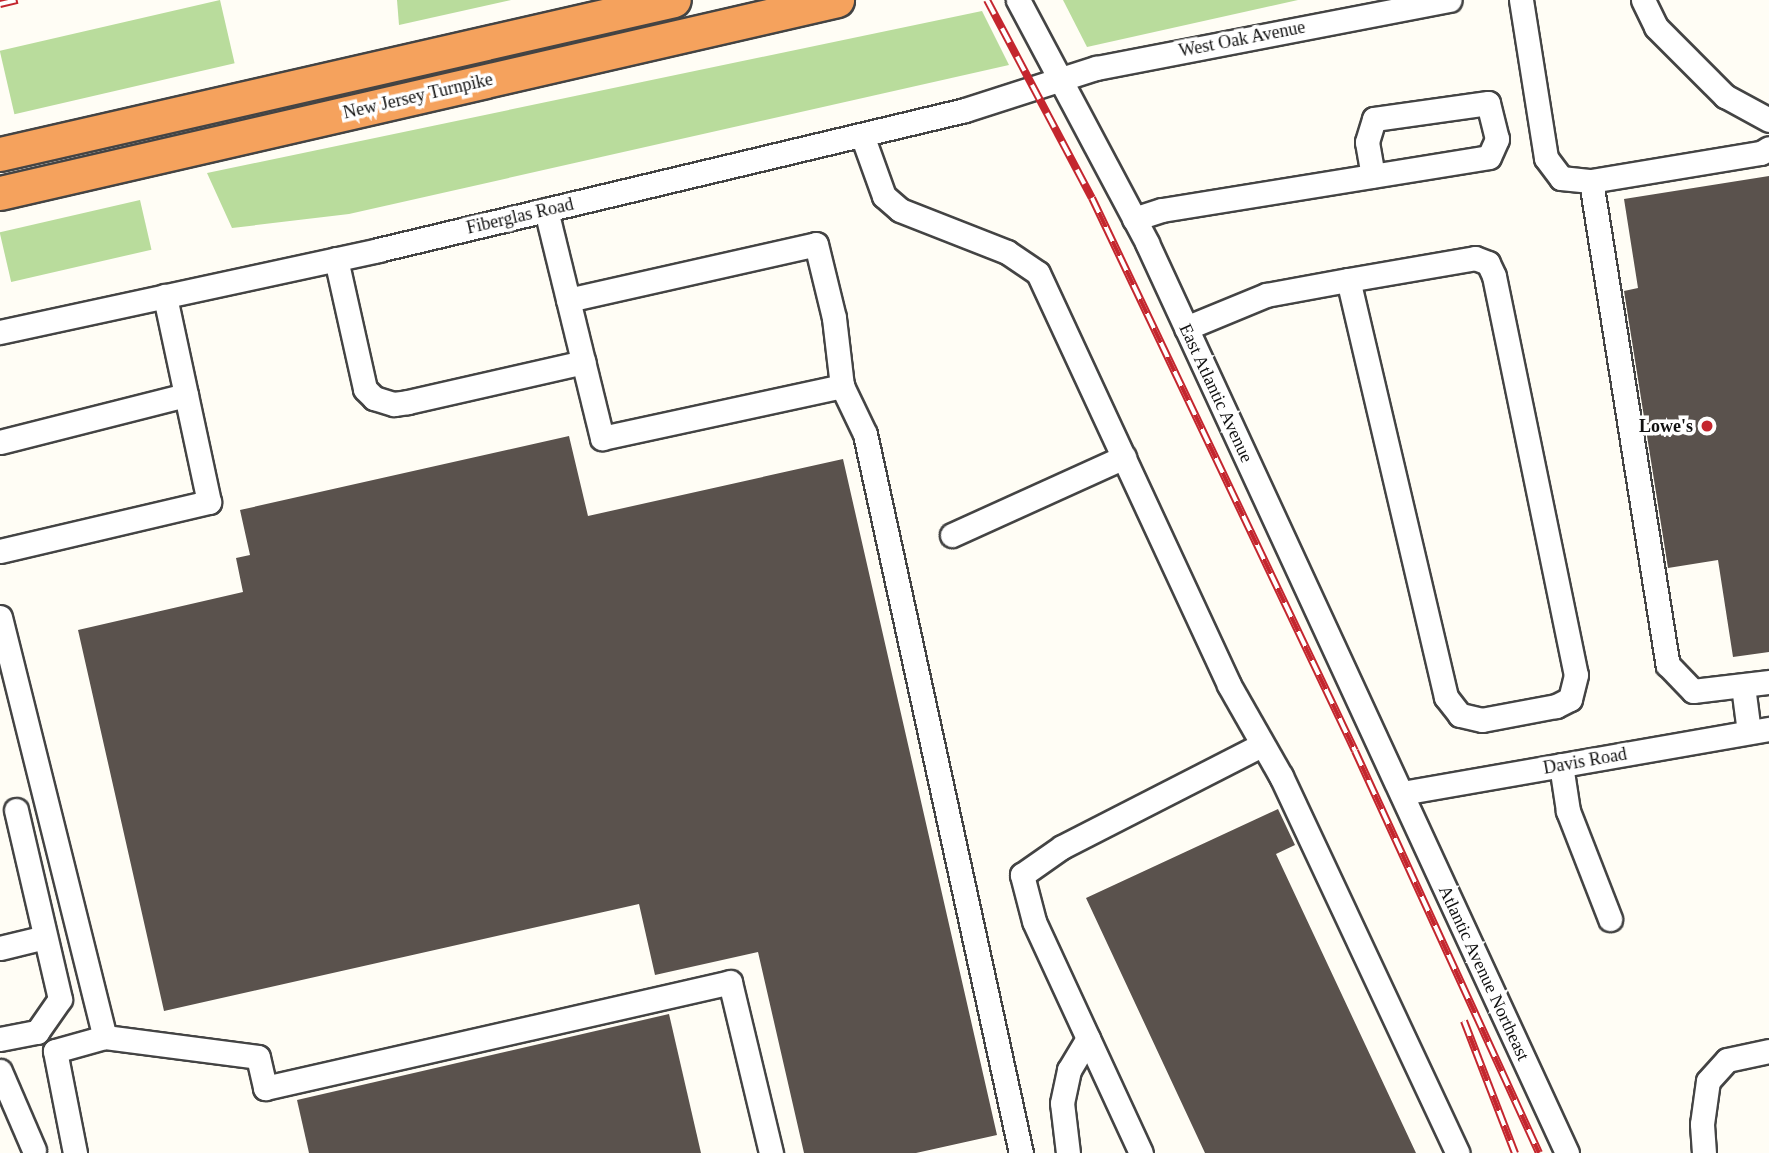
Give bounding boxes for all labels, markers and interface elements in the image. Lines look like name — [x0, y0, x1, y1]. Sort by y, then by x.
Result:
street label: West Oak Avenue — [1177, 16, 1307, 62]
street label: New Jersey Turnpike — [341, 68, 495, 124]
street label: Fiberglas Road — [464, 193, 576, 239]
street label: East Atlantic Avenue — [1174, 319, 1258, 467]
place label: Lowe's — [1639, 415, 1693, 437]
marker: Lowe's — [1699, 418, 1715, 434]
street label: Davis Road — [1542, 743, 1628, 779]
street label: Atlantic Avenue Northeast — [1434, 882, 1534, 1064]

